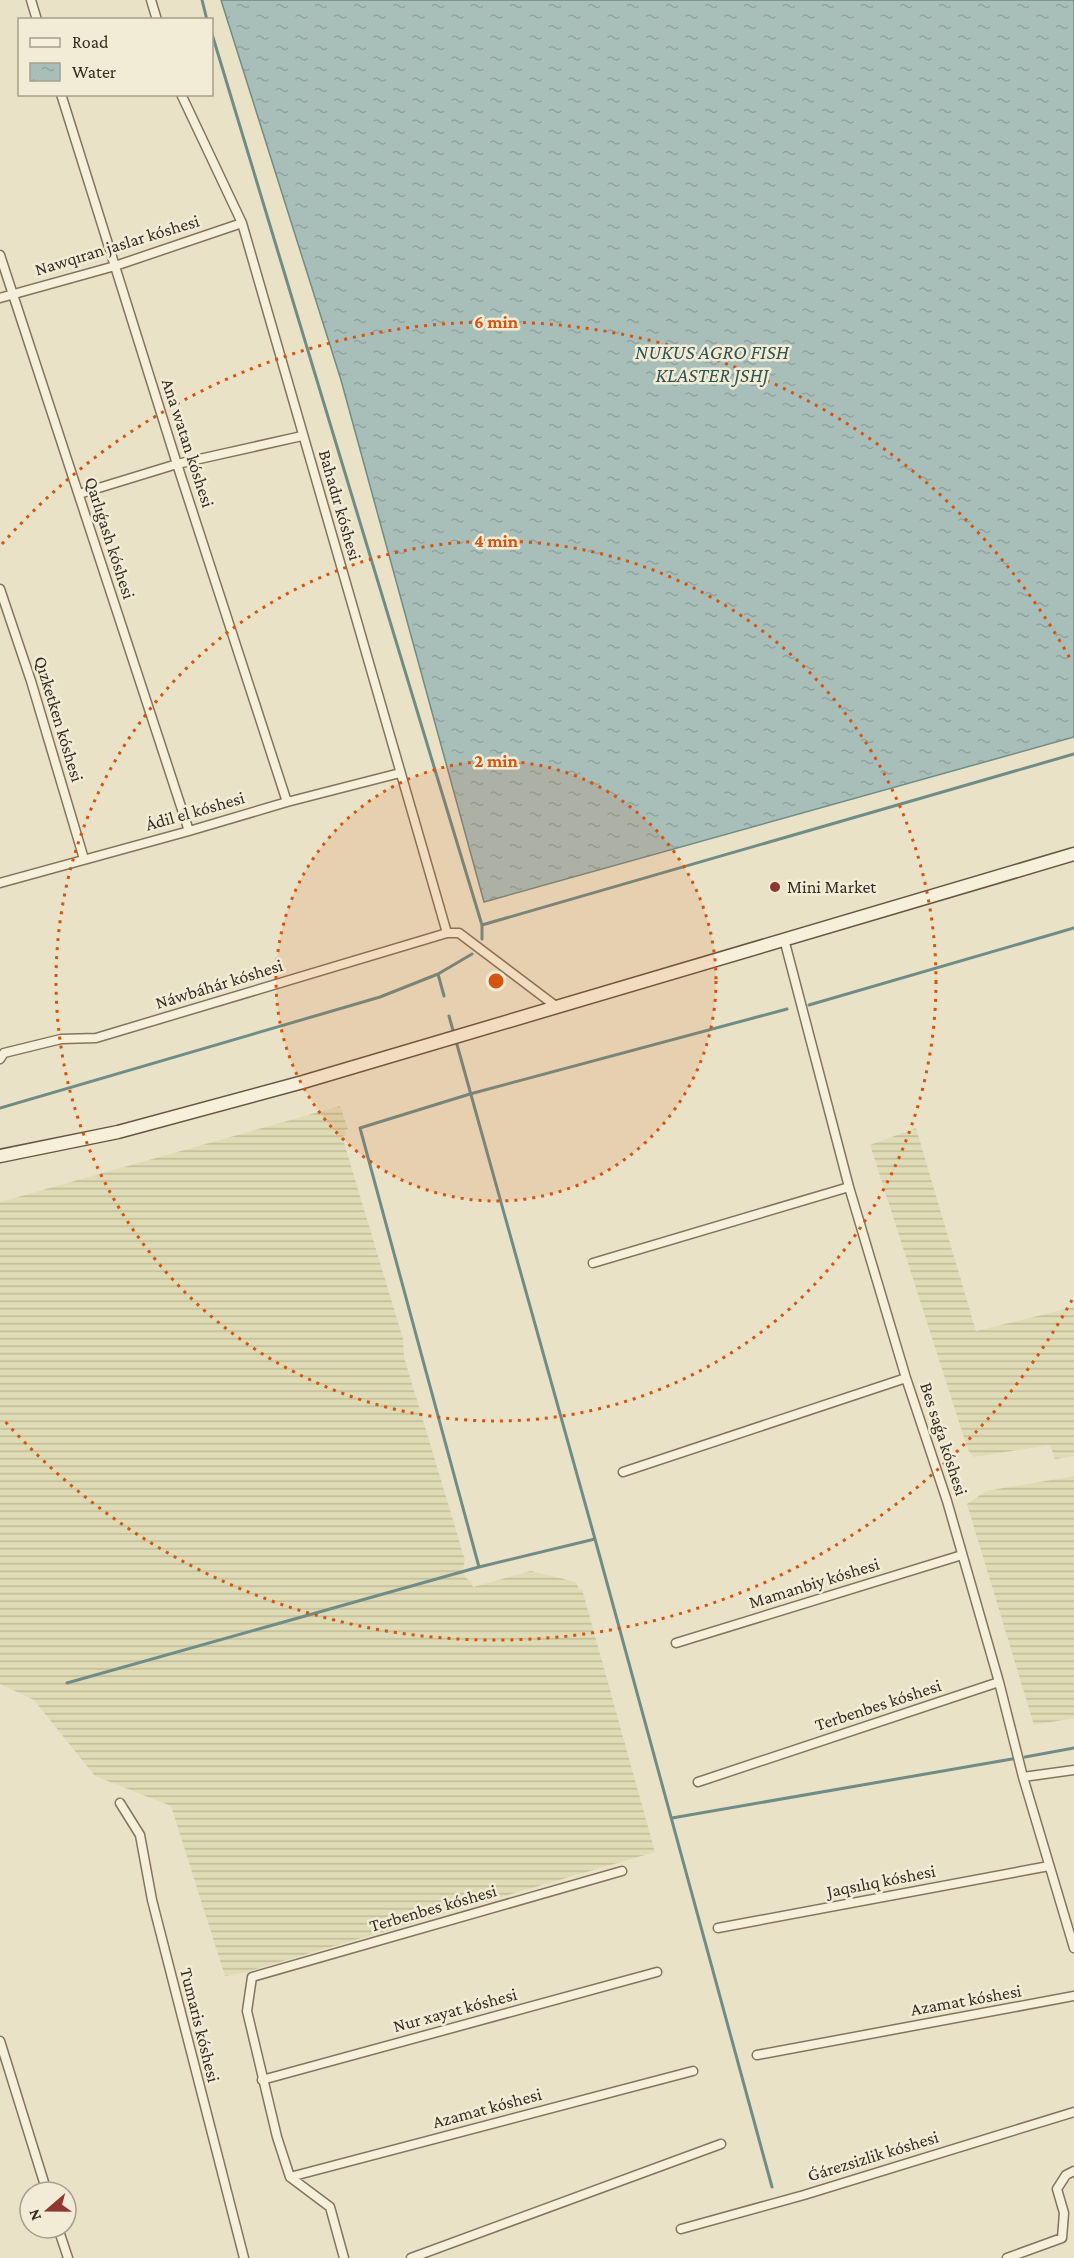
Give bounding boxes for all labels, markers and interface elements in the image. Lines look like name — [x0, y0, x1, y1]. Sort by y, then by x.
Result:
legend — [18, 18, 213, 96]
text: Road — [72, 32, 109, 52]
text: Water — [72, 62, 117, 82]
street label: Nawqıran jaslar kóshesi — [32, 210, 202, 281]
text: 6 min — [474, 312, 519, 332]
water label: NUKUS AGRO FISH KLASTER JSHJ — [635, 341, 790, 387]
street label: Ana watan kóshesi — [158, 376, 218, 510]
street label: Bahadır kóshesi — [315, 447, 365, 563]
street label: Qarlıǵash kóshesi — [81, 475, 139, 602]
text: 4 min — [474, 531, 519, 551]
street label: Qızketken kóshesi — [30, 654, 88, 784]
text: 2 min — [474, 751, 518, 771]
street label: Ádil el kóshesi — [143, 787, 247, 835]
place label: Mini Market — [787, 877, 877, 897]
marker: Mini Market — [768, 880, 782, 894]
street label: Náwbáhár kóshesi — [153, 955, 285, 1013]
centre of rings — [486, 971, 506, 991]
street label: Bes saǵa kóshesi — [916, 1380, 972, 1498]
street label: Mamanbiy kóshesi — [746, 1554, 882, 1612]
street label: Terbenbes kóshesi — [812, 1675, 944, 1735]
street label: Jaqsılıq kóshesi — [823, 1861, 937, 1902]
street label: Terbenbes kóshesi — [367, 1880, 499, 1936]
street label: Tumaris kóshesi — [176, 1966, 224, 2085]
street label: Azamat kóshesi — [909, 1980, 1023, 2020]
street label: Nur xayat kóshesi — [391, 1984, 519, 2036]
street label: Azamat kóshesi — [430, 2084, 544, 2132]
street label: Ǵárezsizlik kóshesi — [805, 2126, 941, 2185]
north arrow — [18, 2180, 78, 2240]
text: N — [24, 2207, 44, 2223]

